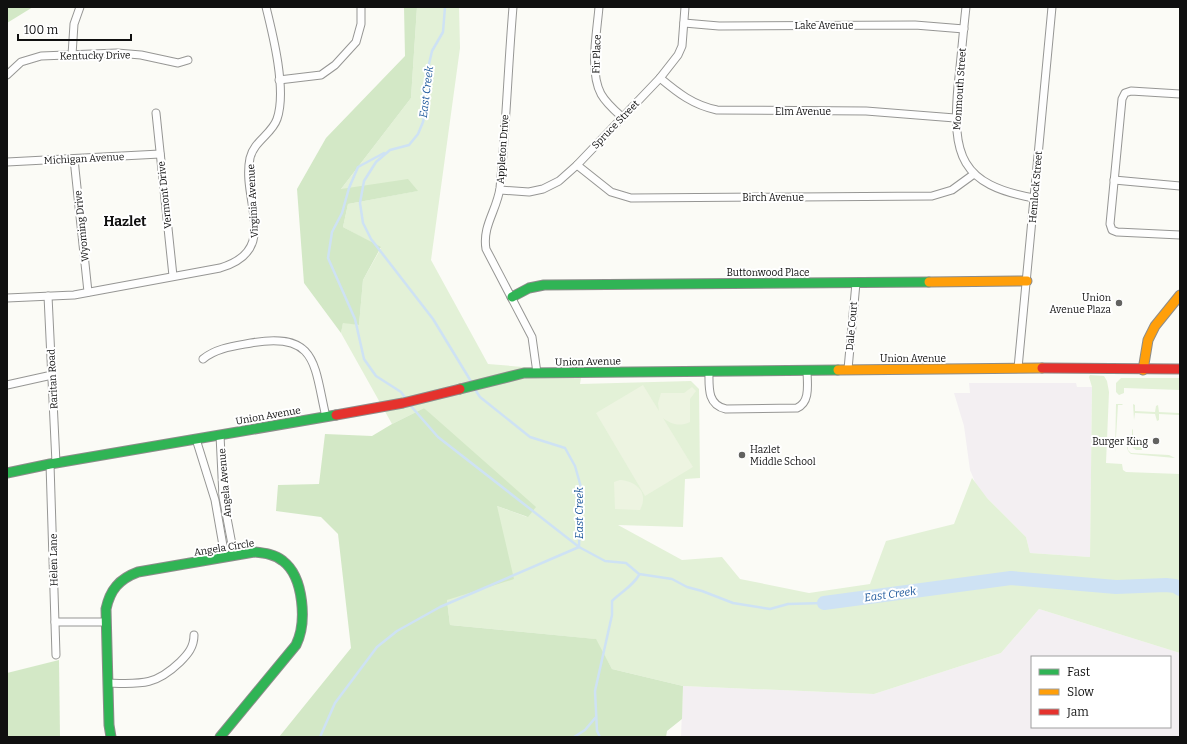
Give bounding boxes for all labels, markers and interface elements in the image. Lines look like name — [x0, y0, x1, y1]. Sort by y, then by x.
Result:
scale bar — [18, 16, 131, 42]
street label: Lake Avenue — [795, 20, 853, 32]
text: 100 m — [24, 23, 59, 37]
street label: Fir Place — [590, 34, 604, 74]
street label: Monmouth Street — [951, 47, 969, 131]
street label: Kentucky Drive — [60, 49, 130, 63]
water label: East Creek — [417, 64, 436, 119]
street label: Spruce Street — [590, 98, 642, 151]
street label: Elm Avenue — [775, 106, 831, 118]
street label: Appleton Drive — [495, 114, 511, 184]
street label: Hemlock Street — [1027, 150, 1045, 224]
street label: Michigan Avenue — [44, 151, 125, 167]
street label: Vermont Drive — [155, 161, 175, 229]
street label: Virginia Avenue — [245, 164, 261, 238]
street label: Wyoming Drive — [72, 190, 92, 262]
street label: Birch Avenue — [742, 192, 804, 204]
district label: Hazlet — [103, 213, 147, 230]
street label: Buttonwood Place — [726, 267, 810, 279]
place label: Union Avenue Plaza — [1050, 292, 1112, 316]
marker: Union Avenue Plaza — [1114, 298, 1124, 308]
street label: Dale Court — [844, 301, 860, 351]
street label: Raritan Road — [45, 349, 61, 409]
street label: Union Avenue — [880, 353, 946, 365]
street label: Union Avenue — [555, 355, 621, 369]
street label: Union Avenue — [235, 404, 302, 428]
place label: Burger King — [1092, 436, 1148, 448]
marker: Burger King — [1151, 436, 1161, 446]
place label: Hazlet Middle School — [750, 444, 816, 468]
street label: Angela Avenue — [216, 448, 234, 518]
marker: Hazlet Middle School — [737, 450, 747, 460]
water label: East Creek — [573, 486, 586, 539]
street label: Helen Lane — [48, 534, 60, 586]
street label: Angela Circle — [193, 537, 255, 559]
water label: East Creek — [863, 584, 918, 605]
legend — [1031, 656, 1171, 728]
text: Fast — [1067, 665, 1091, 679]
text: Slow — [1067, 685, 1094, 699]
text: Jam — [1066, 705, 1089, 719]

